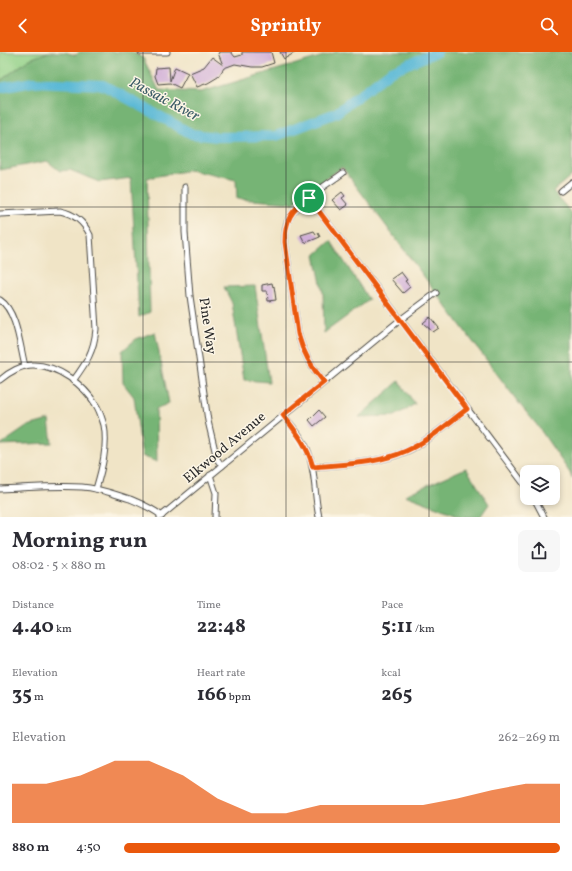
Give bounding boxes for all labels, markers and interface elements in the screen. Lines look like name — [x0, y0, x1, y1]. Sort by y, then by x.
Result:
text: Sprintly — [251, 14, 321, 39]
icon: back — [12, 15, 34, 37]
icon: search — [538, 15, 560, 37]
water label: Passaic River — [125, 73, 203, 127]
pin — [292, 181, 326, 215]
icon: arrive — [298, 187, 320, 209]
street label: Pine Way — [194, 296, 220, 356]
street label: Elkwood Avenue — [180, 408, 271, 488]
map controls — [520, 465, 560, 505]
button: layers — [520, 465, 560, 505]
text: Morning run — [12, 526, 147, 557]
button: share — [518, 530, 560, 572]
text: 08:02 · 5 × 880 m — [12, 557, 106, 575]
text: Distance — [12, 598, 54, 613]
text: Time — [197, 598, 221, 613]
text: Pace — [381, 598, 403, 613]
text: 4.40 — [12, 613, 54, 641]
text: 22:48 — [197, 613, 246, 641]
text: 5:11 — [381, 613, 413, 641]
text: km — [54, 622, 72, 637]
text: /km — [413, 622, 435, 637]
text: Elevation — [12, 666, 58, 681]
text: Heart rate — [197, 666, 245, 681]
text: kcal — [381, 666, 401, 681]
text: 35 — [12, 681, 32, 709]
text: 166 — [197, 681, 227, 709]
text: 265 — [381, 681, 412, 709]
text: m — [32, 690, 44, 705]
text: bpm — [227, 690, 251, 705]
text: Elevation — [12, 729, 66, 747]
text: 262–269 m — [498, 729, 560, 747]
text: 880 m — [12, 839, 49, 857]
text: 4:50 — [76, 839, 101, 857]

